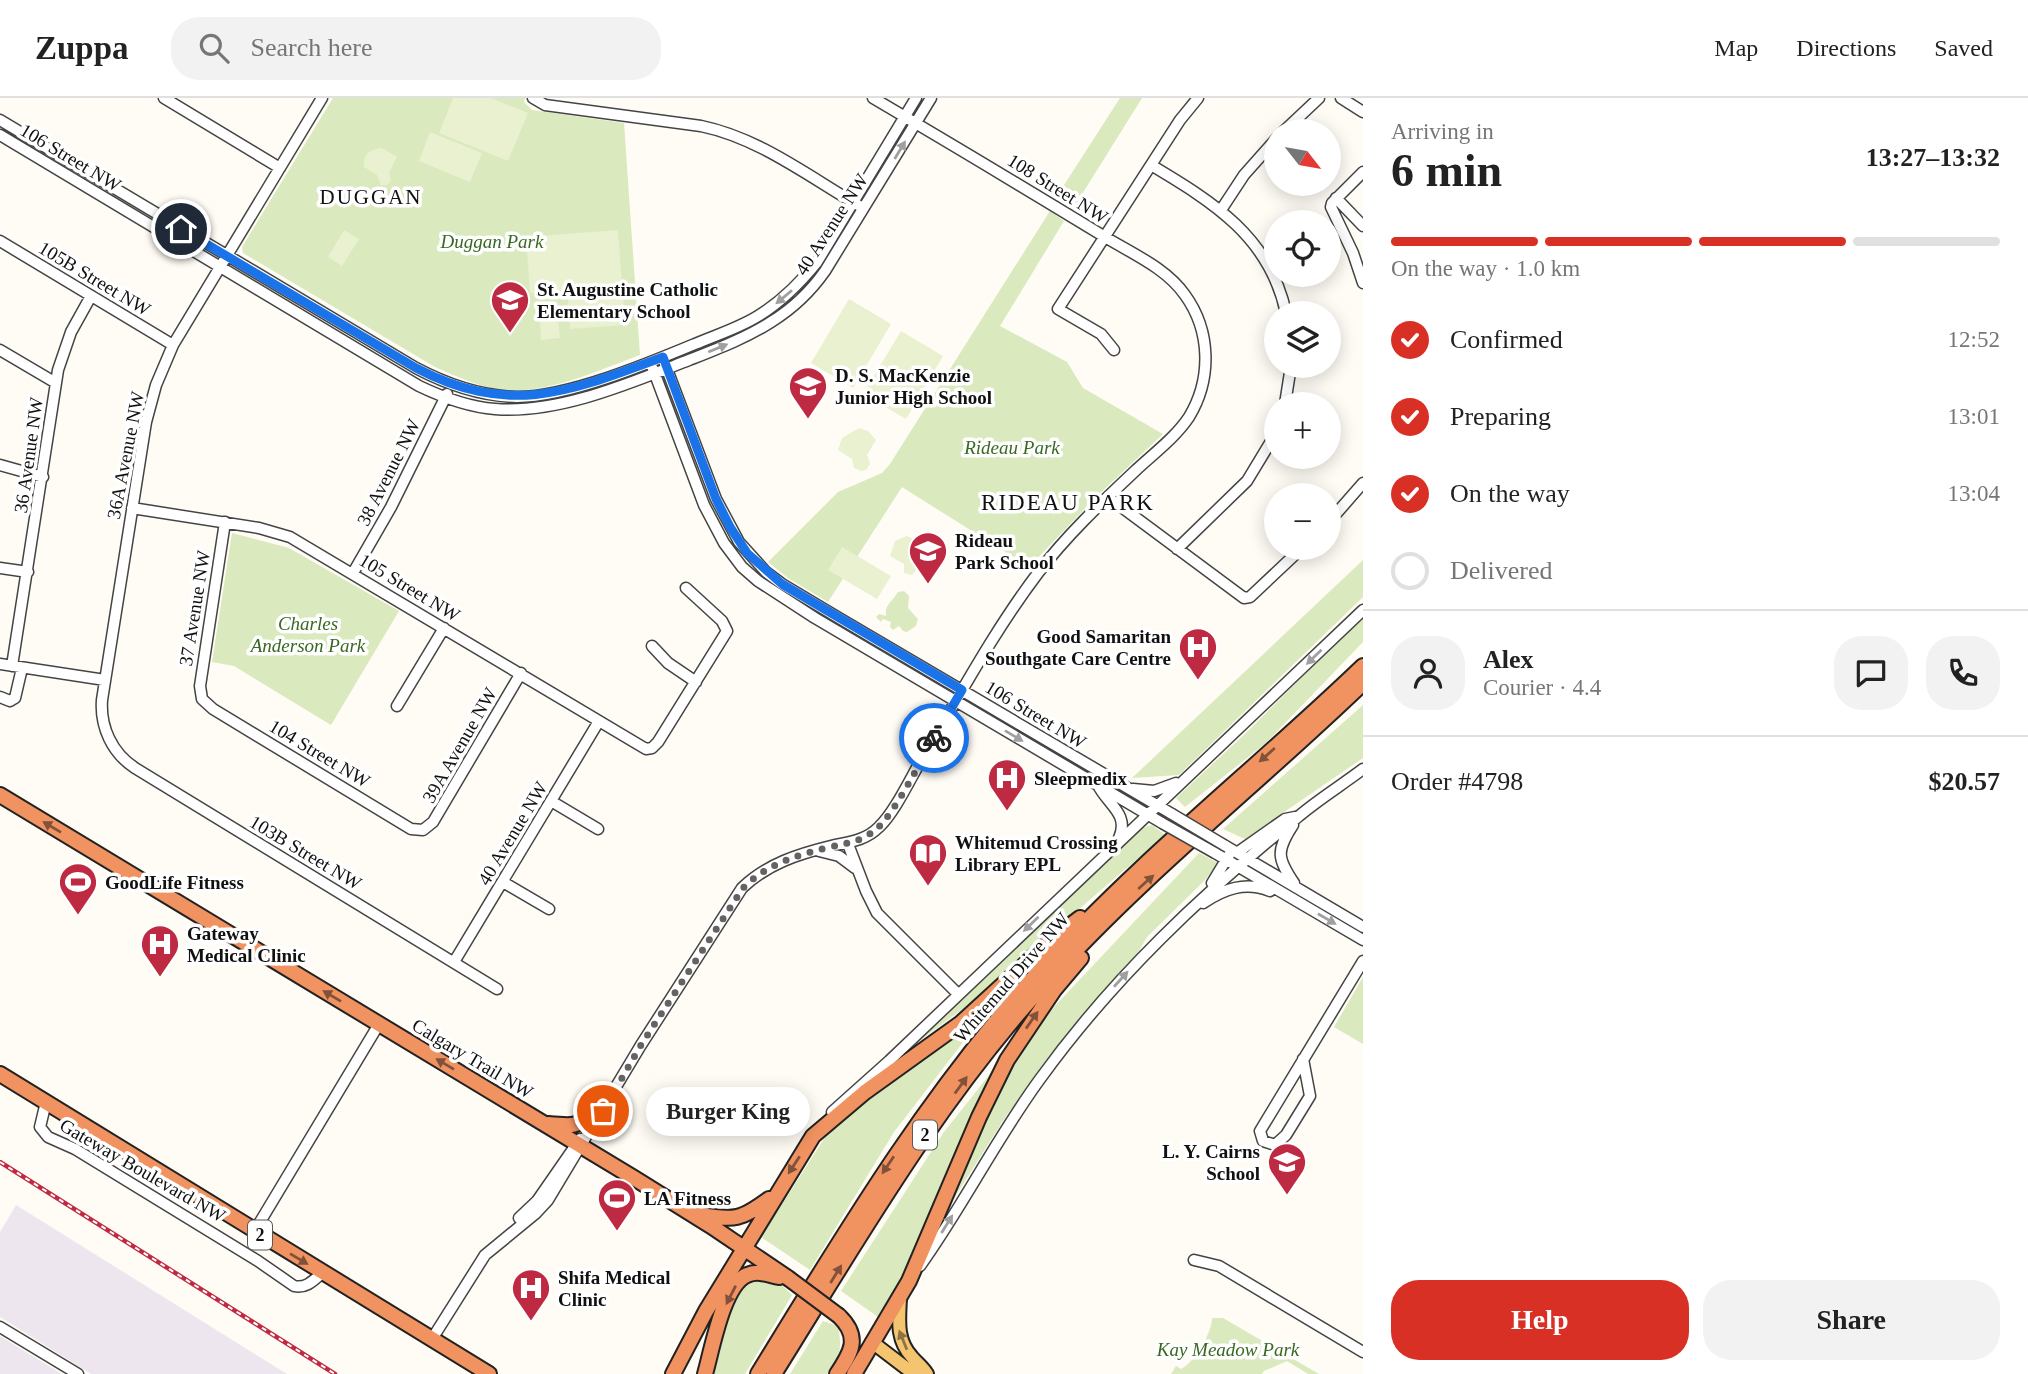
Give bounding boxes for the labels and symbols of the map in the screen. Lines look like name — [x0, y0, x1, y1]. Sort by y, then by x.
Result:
street label: 106 Street NW — [16, 119, 125, 196]
north arrow — [1264, 119, 1340, 196]
one-way arrow — [894, 140, 906, 159]
street label: 108 Street NW — [1004, 149, 1112, 228]
street label: 40 Avenue NW — [791, 170, 872, 279]
district label: DUGGAN — [320, 185, 423, 209]
pin — [151, 199, 211, 259]
park label: Duggan Park — [440, 231, 544, 252]
street label: 105B Street NW — [35, 237, 154, 320]
school or university icon: St. Augustine Catholic Elementary School — [489, 279, 531, 334]
place label: St. Augustine Catholic Elementary School — [537, 279, 718, 322]
one-way arrow — [775, 289, 793, 305]
one-way arrow — [708, 342, 729, 353]
school or university icon: D. S. MacKenzie Junior High School — [787, 365, 829, 420]
place label: D. S. MacKenzie Junior High School — [835, 365, 992, 408]
street label: 36A Avenue NW — [103, 389, 148, 521]
street label: 36 Avenue NW — [10, 396, 47, 514]
street label: 38 Avenue NW — [353, 415, 424, 529]
park label: Rideau Park — [963, 437, 1060, 458]
district label: RIDEAU PARK — [981, 490, 1155, 515]
school or university icon: Rideau Park School — [907, 530, 949, 585]
place label: Rideau Park School — [955, 530, 1054, 573]
street label: 37 Avenue NW — [175, 549, 214, 667]
street label: 105 Street NW — [355, 549, 464, 626]
park label: Charles Anderson Park — [249, 613, 366, 656]
place label: Good Samaritan Southgate Care Centre — [985, 626, 1171, 669]
hospital icon: Good Samaritan Southgate Care Centre — [1177, 626, 1219, 681]
one-way arrow — [1306, 648, 1323, 664]
street label: 106 Street NW — [981, 676, 1090, 753]
street label: 39A Avenue NW — [418, 684, 501, 807]
courier — [899, 703, 969, 773]
street label: 104 Street NW — [265, 715, 374, 792]
one-way arrow — [1005, 729, 1024, 742]
one-way arrow — [1258, 747, 1276, 763]
hospital icon: Sleepmedix — [986, 757, 1028, 812]
place label: Sleepmedix — [1034, 768, 1127, 789]
street label: 40 Avenue NW — [473, 778, 552, 889]
street label: 103B Street NW — [246, 811, 365, 894]
one-way arrow — [42, 820, 61, 833]
library icon: Whitemud Crossing Library EPL — [907, 832, 949, 887]
place label: Whitemud Crossing Library EPL — [955, 832, 1118, 875]
sports icon: GoodLife Fitness — [57, 861, 99, 916]
place label: GoodLife Fitness — [105, 872, 244, 893]
one-way arrow — [1137, 874, 1154, 890]
street label: Whitemud Drive NW — [949, 908, 1073, 1046]
one-way arrow — [1317, 913, 1336, 925]
one-way arrow — [1023, 916, 1040, 932]
hospital icon: Gateway Medical Clinic — [139, 923, 181, 978]
place label: Gateway Medical Clinic — [187, 923, 306, 966]
one-way arrow — [1113, 971, 1129, 988]
one-way arrow — [322, 989, 341, 1002]
one-way arrow — [1025, 1011, 1039, 1029]
street label: Calgary Trail NW — [409, 1014, 537, 1103]
one-way arrow — [436, 1058, 455, 1070]
one-way arrow — [954, 1076, 968, 1094]
pin — [573, 1081, 633, 1141]
callout: Burger King — [645, 1086, 810, 1136]
street label: Gateway Boulevard NW — [56, 1114, 229, 1227]
road number: 2 — [913, 1120, 937, 1150]
place label: L. Y. Cairns School — [1162, 1141, 1260, 1184]
school or university icon: L. Y. Cairns School — [1266, 1141, 1308, 1196]
one-way arrow — [788, 1155, 801, 1174]
one-way arrow — [881, 1156, 895, 1174]
sports icon: LA Fitness — [596, 1177, 638, 1232]
place label: LA Fitness — [644, 1188, 731, 1209]
one-way arrow — [940, 1214, 953, 1234]
road number: 2 — [248, 1220, 272, 1250]
one-way arrow — [289, 1252, 308, 1265]
one-way arrow — [830, 1265, 842, 1284]
hospital icon: Shifa Medical Clinic — [510, 1267, 552, 1322]
place label: Shifa Medical Clinic — [558, 1267, 670, 1310]
one-way arrow — [725, 1285, 736, 1305]
one-way arrow — [897, 1329, 908, 1350]
park label: Kay Meadow Park — [1156, 1339, 1300, 1360]

